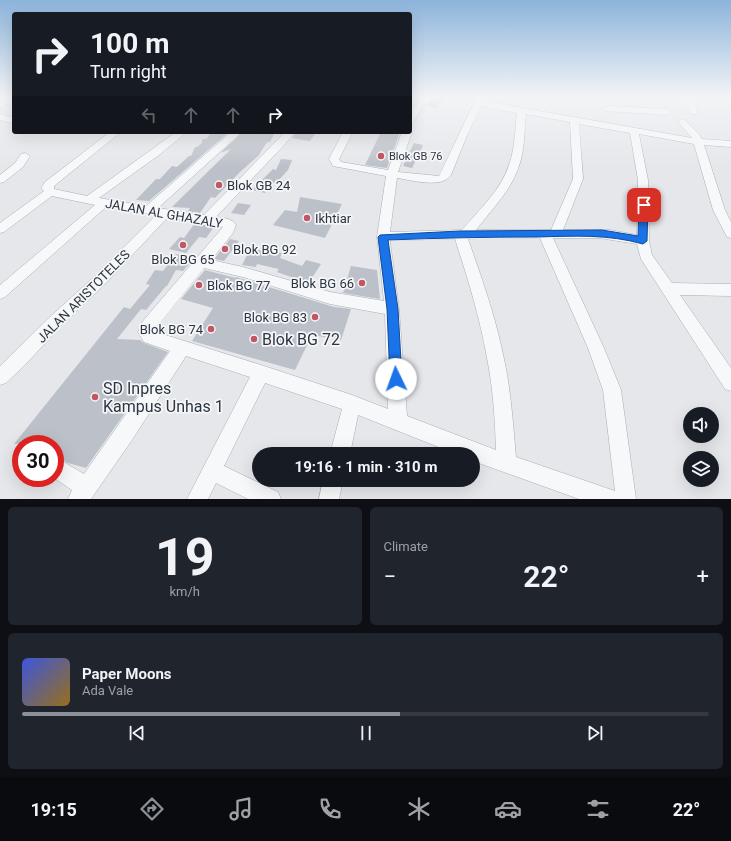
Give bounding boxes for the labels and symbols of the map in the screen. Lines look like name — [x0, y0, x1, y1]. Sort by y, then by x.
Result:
place label: Blok GB 76 — [389, 150, 443, 163]
marker: Blok GB 76 — [376, 151, 386, 161]
place label: Blok GB 24 — [227, 178, 291, 193]
marker: Blok GB 24 — [214, 180, 224, 190]
pin — [627, 188, 661, 222]
street label: JALAN AL GHAZALY — [104, 196, 224, 231]
place label: Ikhtiar — [315, 211, 352, 226]
marker: Ikhtiar — [302, 213, 312, 223]
marker: Blok BG 65 — [178, 240, 188, 250]
place label: Blok BG 92 — [233, 242, 296, 257]
marker: Blok BG 92 — [220, 244, 230, 254]
street label: JALAN ARISTOTELES — [34, 247, 133, 346]
place label: Blok BG 65 — [151, 252, 215, 267]
place label: Blok BG 66 — [291, 276, 354, 291]
place label: Blok BG 77 — [207, 278, 270, 293]
marker: Blok BG 66 — [357, 278, 367, 288]
marker: Blok BG 77 — [194, 280, 204, 290]
place label: Blok BG 83 — [244, 310, 307, 325]
marker: Blok BG 83 — [310, 312, 320, 322]
place label: Blok BG 74 — [140, 322, 204, 337]
marker: Blok BG 74 — [206, 324, 216, 334]
place label: Blok BG 72 — [262, 330, 340, 349]
marker: Blok BG 72 — [249, 334, 259, 344]
position arrow — [375, 358, 417, 400]
place label: SD Inpres Kampus Unhas 1 — [103, 379, 224, 416]
marker: SD Inpres Kampus Unhas 1 — [90, 392, 100, 402]
speed limit sign: 30 — [12, 435, 64, 487]

